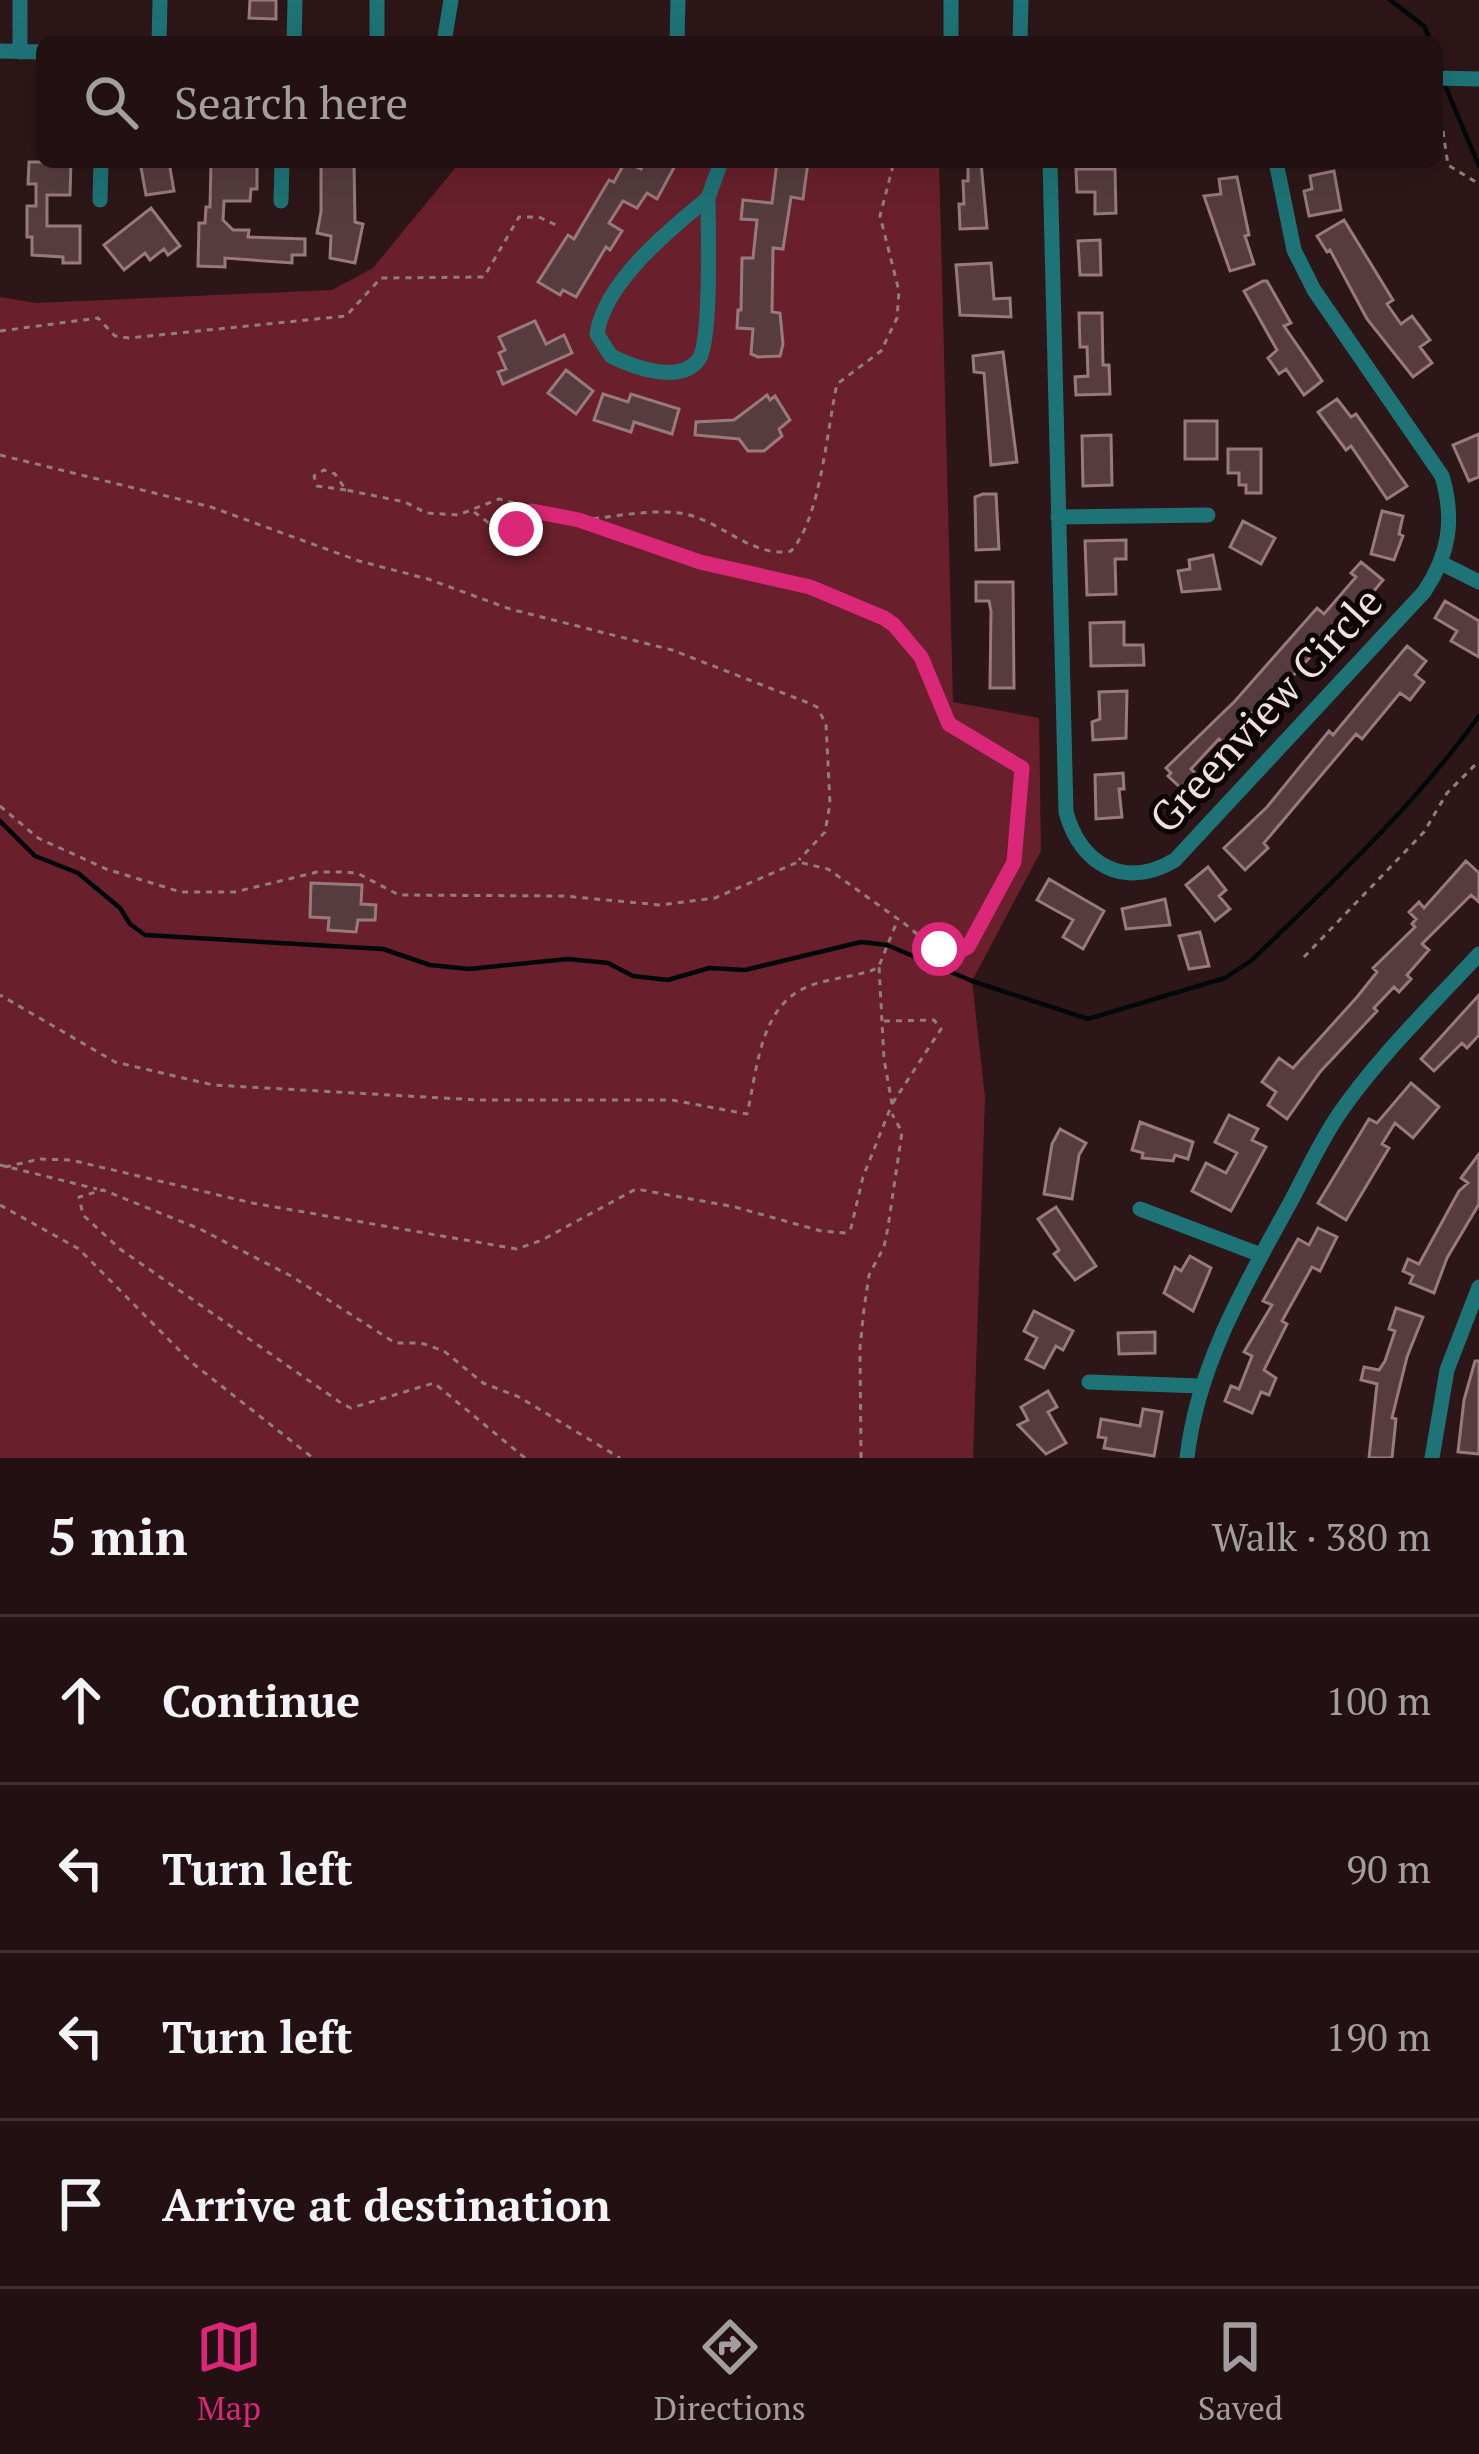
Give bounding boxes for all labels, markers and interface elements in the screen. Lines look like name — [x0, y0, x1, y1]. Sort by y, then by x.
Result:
search box — [36, 36, 1443, 168]
icon: search — [78, 69, 144, 135]
text: Search here — [174, 72, 408, 132]
route end — [489, 502, 543, 556]
street label: Greenview Circle — [1136, 574, 1394, 844]
route start — [912, 922, 966, 976]
text: 5 min — [48, 1502, 188, 1570]
text: Walk · 380 m — [1212, 1510, 1431, 1562]
icon: ahead — [48, 1667, 114, 1733]
text: Continue — [162, 1670, 360, 1730]
text: 100 m — [1326, 1674, 1431, 1726]
icon: left — [48, 1835, 114, 1901]
text: Turn left — [162, 1838, 353, 1898]
text: 90 m — [1346, 1842, 1431, 1894]
icon: left — [48, 2003, 114, 2069]
text: Turn left — [162, 2006, 353, 2066]
text: 190 m — [1326, 2010, 1431, 2062]
icon: arrive — [48, 2171, 114, 2237]
text: Arrive at destination — [162, 2174, 611, 2234]
tab: Map — [196, 2314, 262, 2429]
tab: Directions — [654, 2314, 806, 2429]
tab: Saved — [1198, 2314, 1283, 2429]

